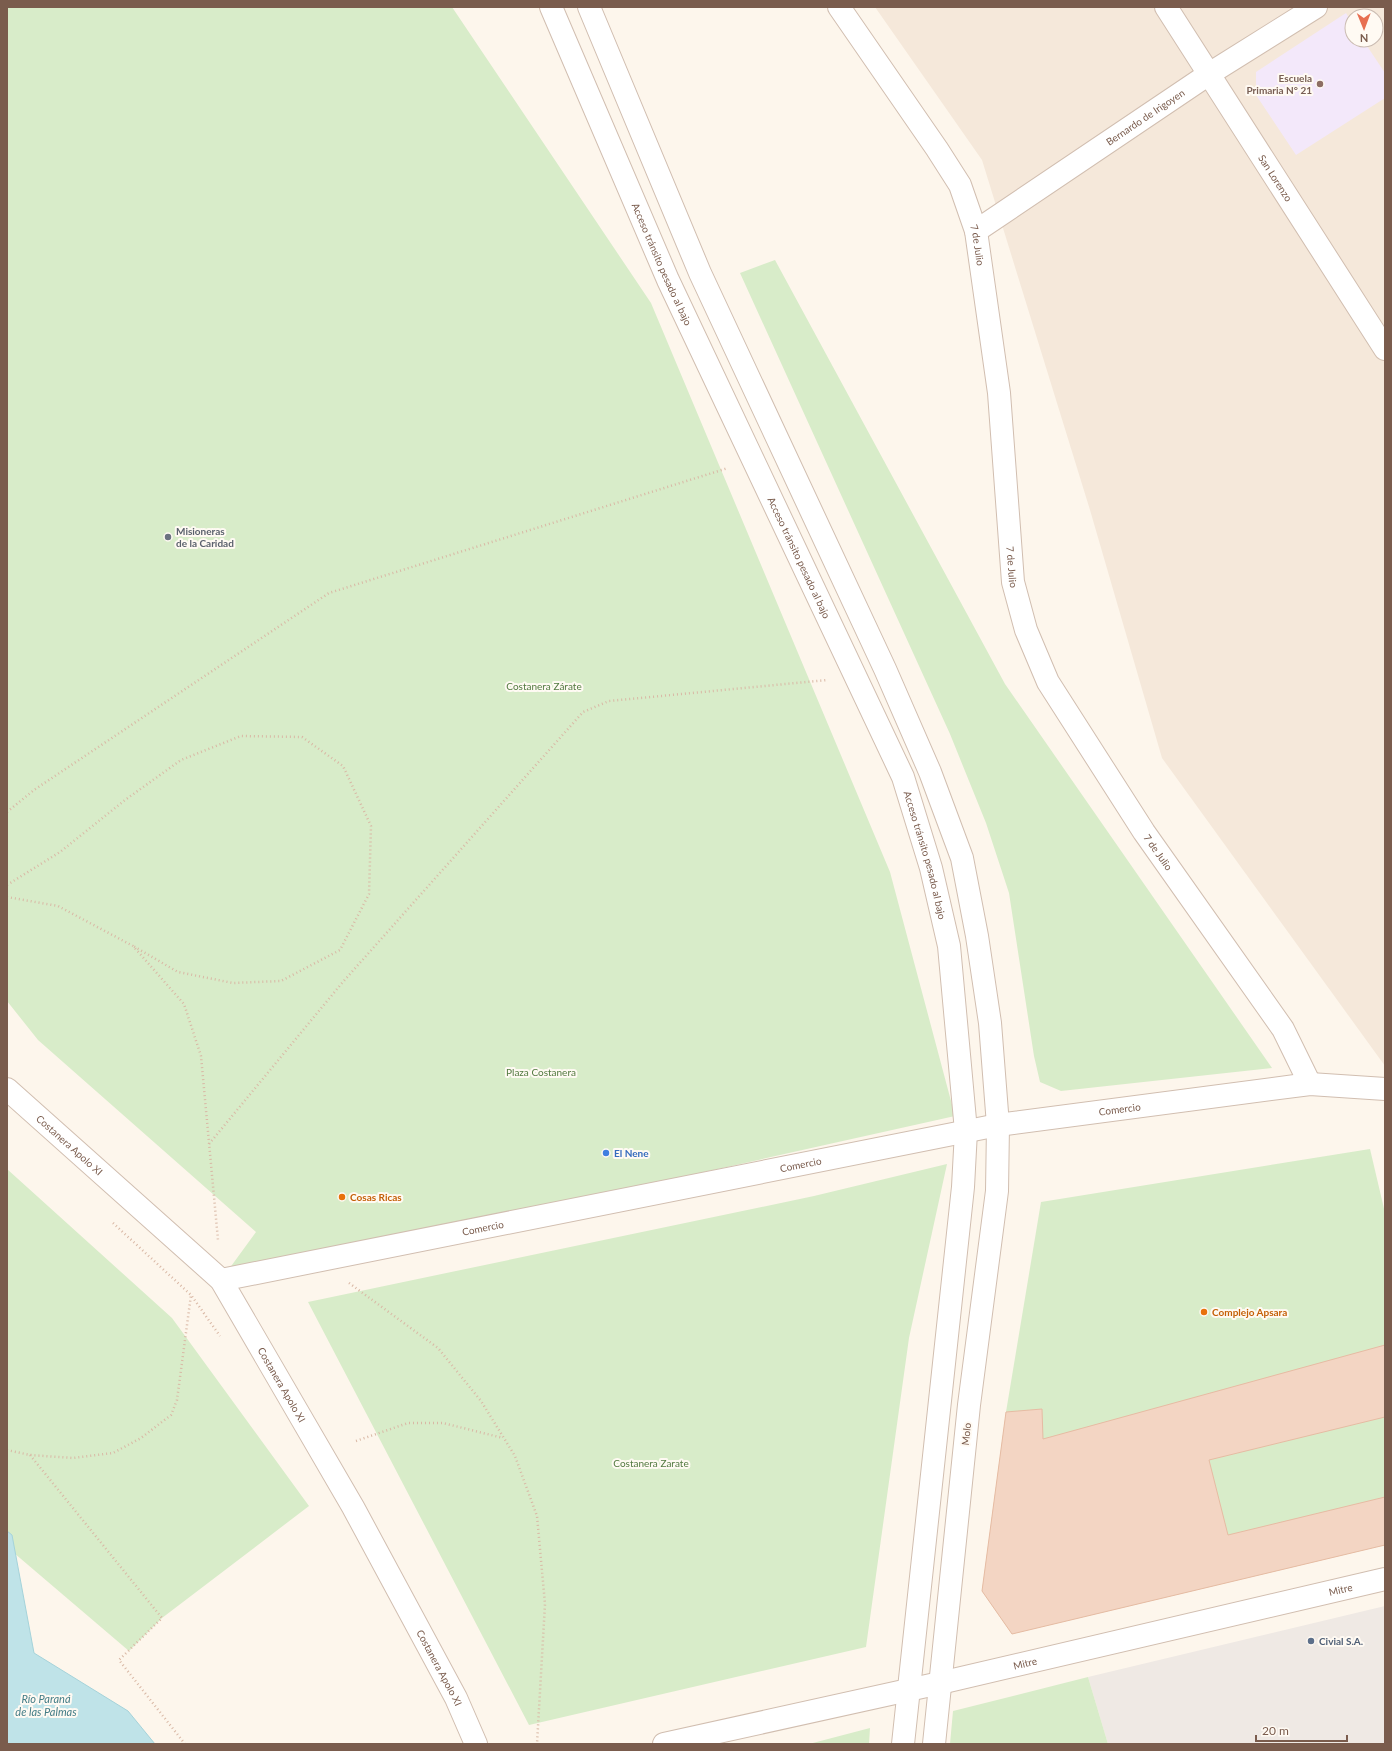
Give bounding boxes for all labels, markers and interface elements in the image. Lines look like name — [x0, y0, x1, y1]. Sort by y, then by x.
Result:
north arrow — [1344, 8, 1384, 48]
text: N — [1360, 32, 1369, 45]
place label: Escuela Primaria N° 21 — [1247, 72, 1312, 96]
marker: Escuela Primaria N° 21 — [1315, 79, 1325, 89]
street label: Bernardo de Irigoyen — [1104, 86, 1187, 148]
street label: San Lorenzo — [1256, 152, 1295, 204]
street label: Acceso tránsito pesado al bajo — [630, 201, 695, 328]
street label: 7 de Julio — [968, 223, 987, 267]
street label: Acceso tránsito pesado al bajo — [765, 495, 833, 620]
place label: Misioneras de la Caridad — [176, 525, 234, 549]
marker: Misioneras de la Caridad — [163, 532, 173, 542]
street label: 7 de Julio — [1004, 546, 1020, 589]
park label: Costanera Zárate — [506, 680, 582, 692]
street label: Acceso tránsito pesado al bajo — [902, 789, 949, 921]
street label: 7 de Julio — [1141, 832, 1175, 873]
park label: Plaza Costanera — [506, 1066, 576, 1078]
street label: Comercio — [1098, 1100, 1142, 1118]
street label: Costanera Apolo XI — [34, 1112, 105, 1178]
place label: El Nene — [614, 1147, 649, 1159]
marker: El Nene — [601, 1148, 611, 1158]
street label: Comercio — [779, 1154, 823, 1174]
place label: Cosas Ricas — [350, 1191, 402, 1203]
marker: Cosas Ricas — [337, 1192, 347, 1202]
street label: Comercio — [461, 1218, 505, 1238]
place label: Complejo Apsara — [1212, 1306, 1287, 1318]
marker: Complejo Apsara — [1199, 1307, 1209, 1317]
street label: Costanera Apolo XI — [255, 1345, 308, 1424]
street label: Molo — [959, 1422, 973, 1446]
park label: Costanera Zarate — [613, 1457, 689, 1469]
street label: Mitre — [1328, 1581, 1354, 1598]
street label: Costanera Apolo XI — [414, 1628, 465, 1708]
place label: Civial S.A. — [1319, 1635, 1363, 1647]
marker: Civial S.A. — [1306, 1636, 1316, 1646]
street label: Mitre — [1012, 1655, 1038, 1672]
water label: Río Paraná de las Palmas — [15, 1692, 77, 1718]
scale bar — [1256, 1717, 1347, 1743]
text: 20 m — [1262, 1723, 1289, 1738]

